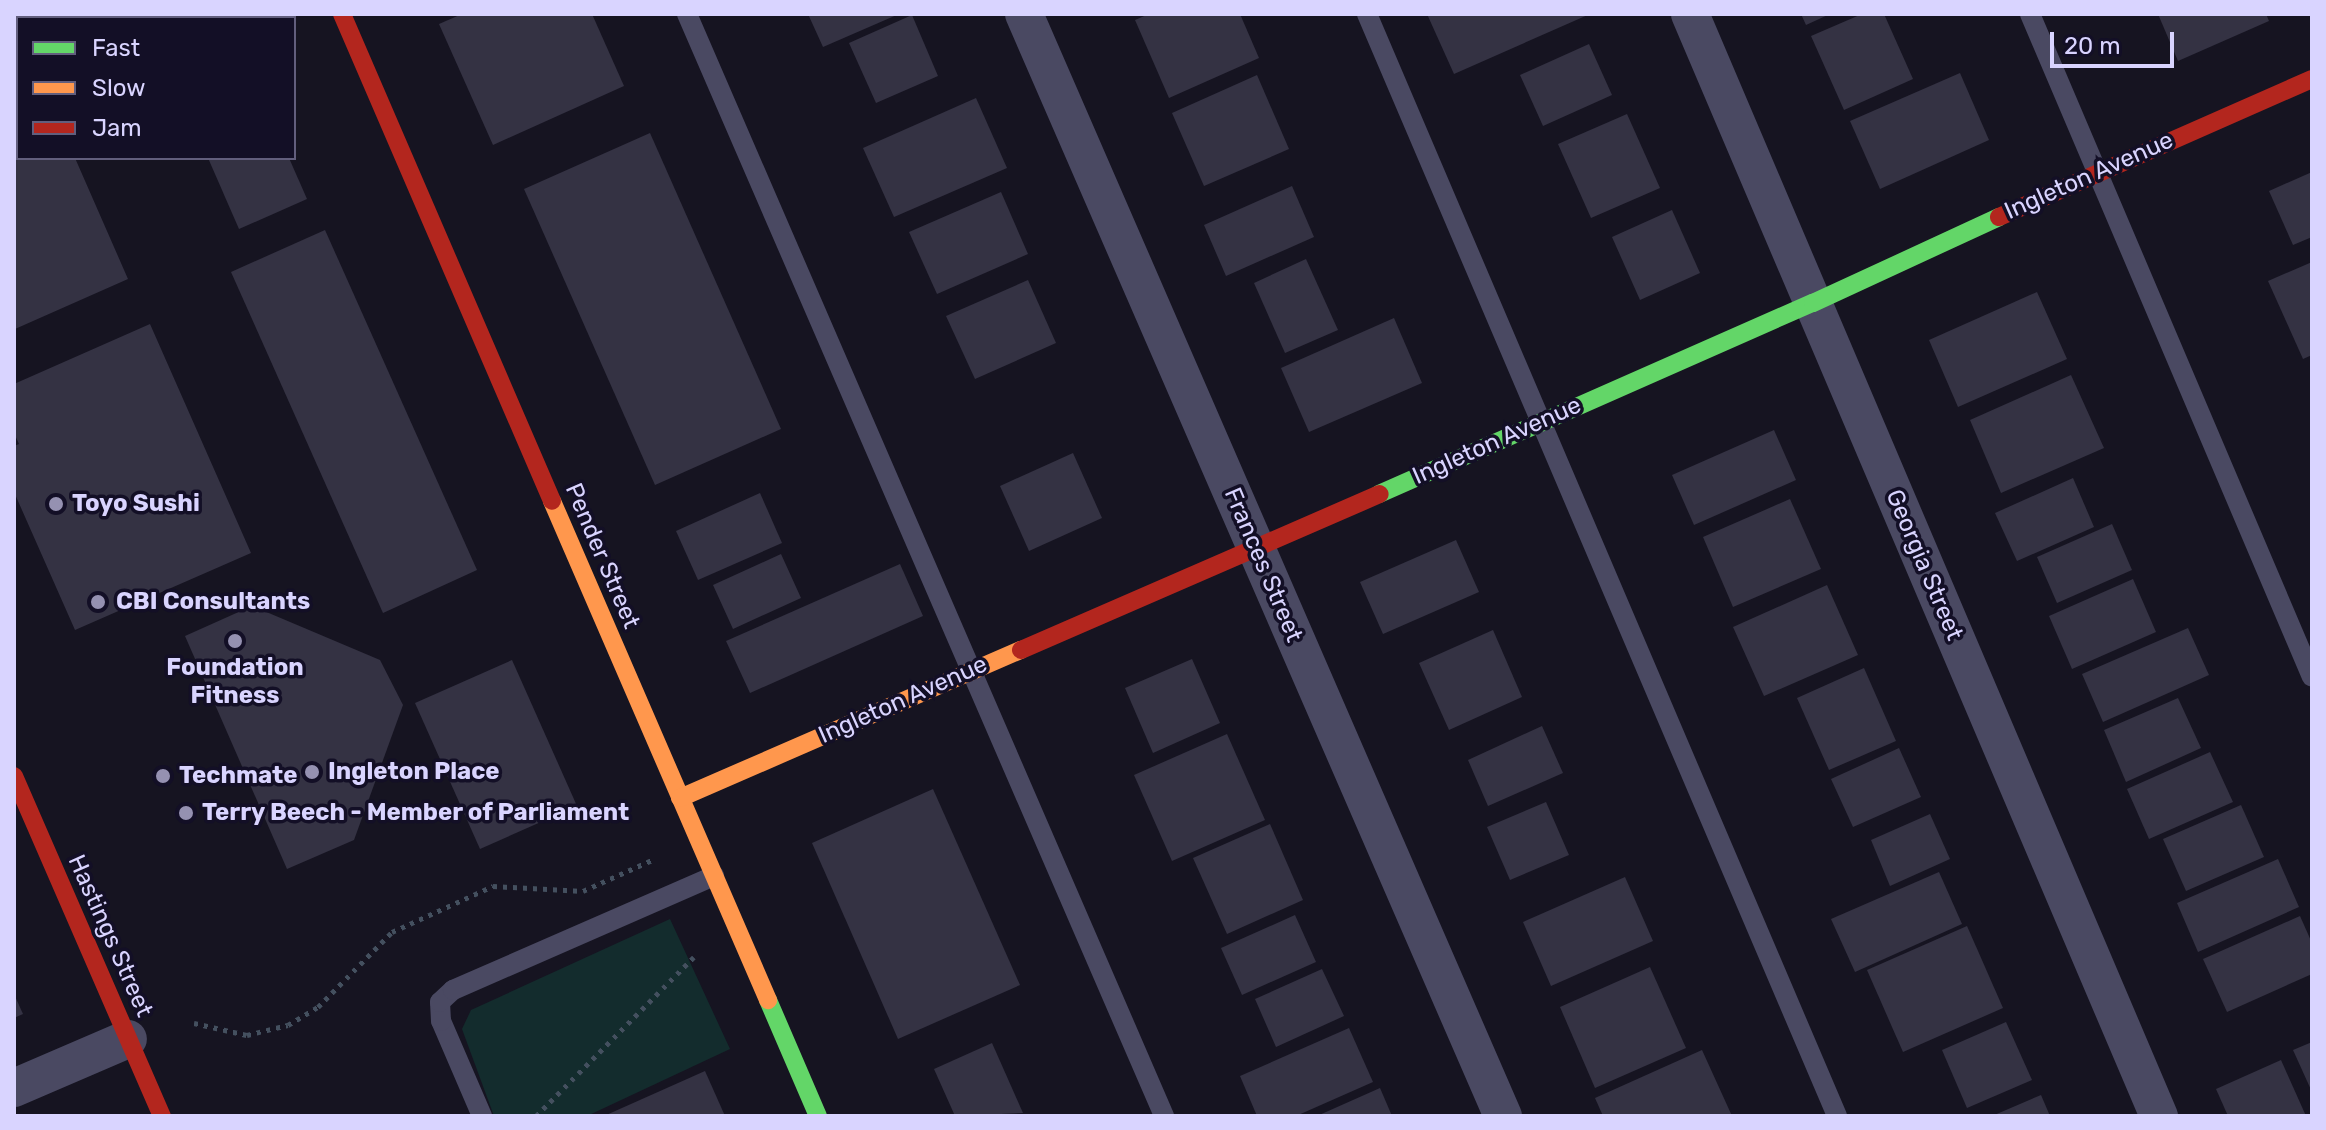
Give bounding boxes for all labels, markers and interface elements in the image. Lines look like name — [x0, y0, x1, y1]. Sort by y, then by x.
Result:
legend — [16, 16, 296, 160]
scale bar — [2054, 16, 2178, 66]
text: 20 m — [2064, 32, 2121, 60]
text: Fast — [92, 34, 140, 62]
text: Slow — [92, 74, 145, 102]
text: Jam — [92, 114, 142, 142]
street label: Ingleton Avenue — [2000, 126, 2178, 226]
street label: Ingleton Avenue — [1408, 391, 1586, 491]
street label: Pender Street — [558, 479, 646, 633]
street label: Frances Street — [1218, 484, 1308, 646]
street label: Georgia Street — [1879, 485, 1969, 645]
place label: Toyo Sushi — [72, 490, 200, 518]
marker: Toyo Sushi — [47, 495, 65, 513]
place label: CBI Consultants — [116, 588, 310, 616]
marker: CBI Consultants — [87, 591, 109, 613]
marker: Foundation Fitness — [226, 632, 244, 650]
street label: Ingleton Avenue — [814, 650, 992, 750]
place label: Foundation Fitness — [166, 654, 304, 710]
place label: Ingleton Place — [328, 758, 500, 786]
place label: Techmate — [179, 762, 298, 790]
marker: Ingleton Place — [303, 763, 321, 781]
marker: Techmate — [154, 767, 172, 785]
place label: Terry Beech - Member of Parliament — [202, 799, 631, 827]
marker: Terry Beech - Member of Parliament — [177, 804, 195, 822]
street label: Hastings Street — [61, 851, 159, 1021]

